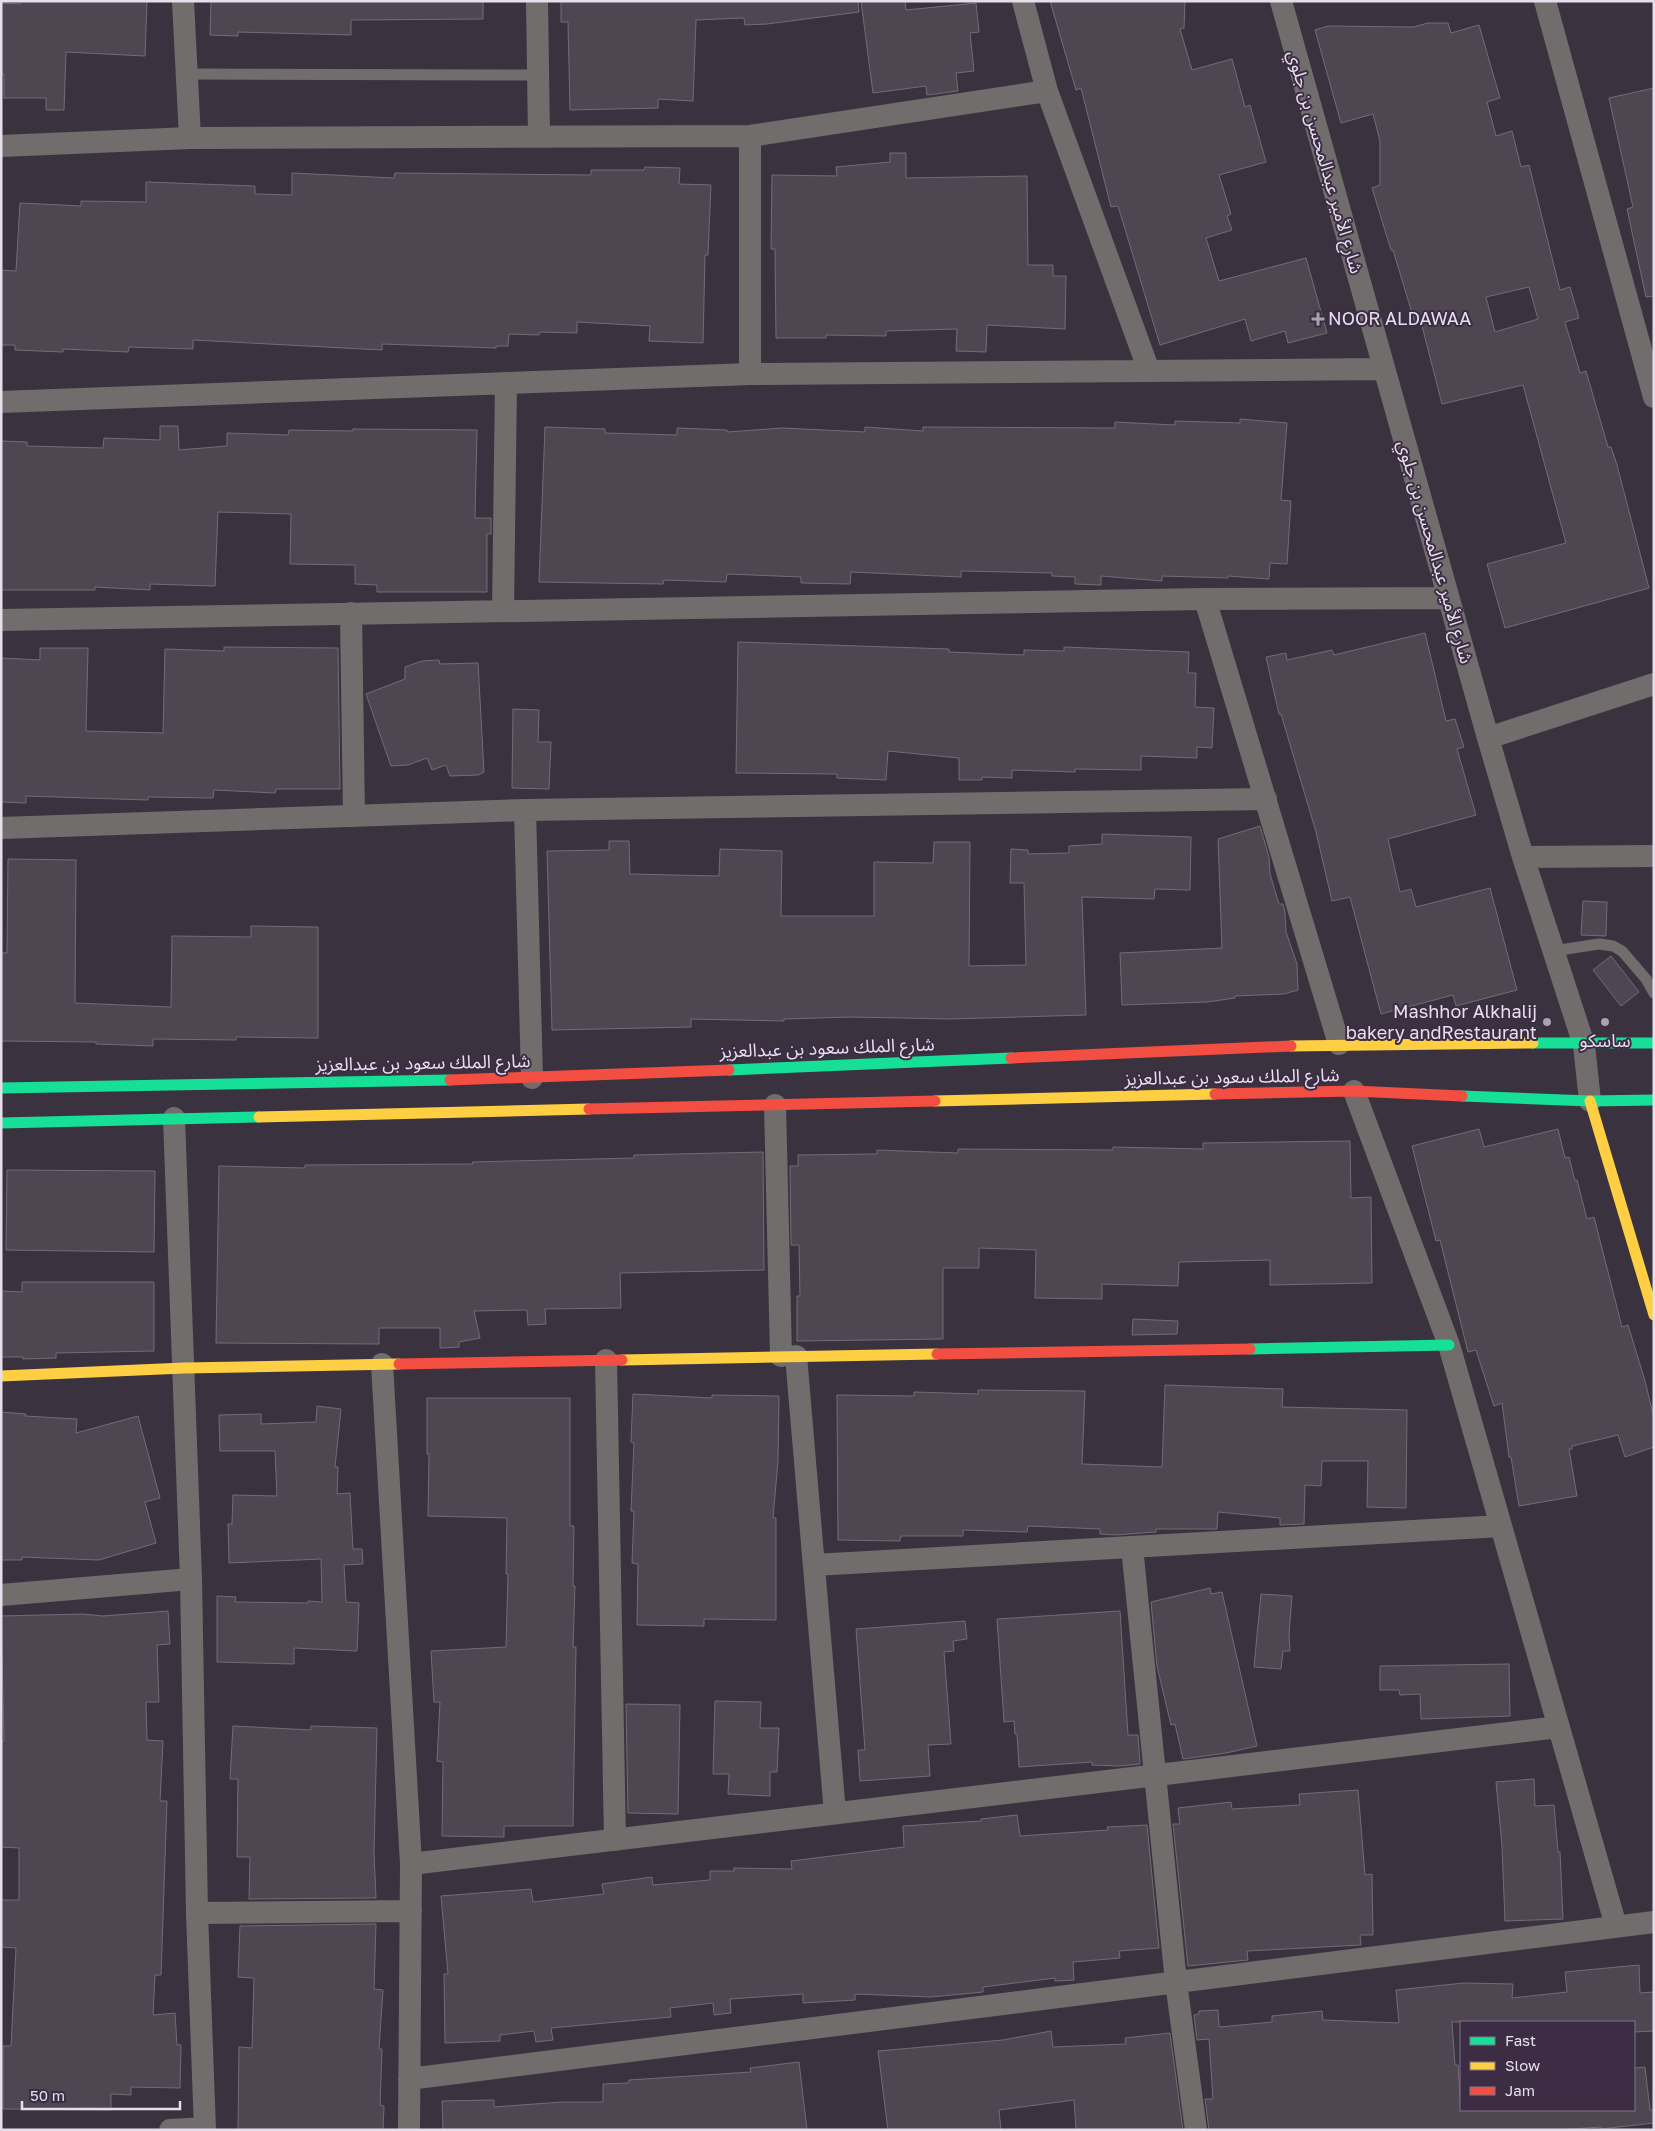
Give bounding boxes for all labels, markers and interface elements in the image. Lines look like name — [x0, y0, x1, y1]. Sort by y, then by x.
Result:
street label: شارع الأمير عبدالمحسن بن جلوي — [1280, 47, 1368, 277]
place label: NOOR ALDAWAA — [1328, 307, 1471, 329]
marker: NOOR ALDAWAA — [1312, 313, 1324, 325]
street label: شارع الأمير عبدالمحسن بن جلوي — [1390, 437, 1478, 667]
place label: Mashhor Alkhalij bakery andRestaurant — [1346, 1000, 1537, 1043]
marker: Mashhor Alkhalij bakery andRestaurant — [1541, 1016, 1553, 1028]
marker: ساسكو — [1599, 1016, 1611, 1028]
place label: ساسكو — [1579, 1029, 1631, 1052]
street label: شارع الملك سعود بن عبدالعزيز — [718, 1032, 935, 1066]
street label: شارع الملك سعود بن عبدالعزيز — [314, 1049, 531, 1079]
street label: شارع الملك سعود بن عبدالعزيز — [1123, 1063, 1340, 1093]
legend — [1460, 2021, 1635, 2111]
text: Fast — [1505, 2031, 1536, 2049]
text: Slow — [1505, 2056, 1540, 2074]
scale bar — [22, 2078, 180, 2110]
text: Jam — [1505, 2081, 1535, 2099]
text: 50 m — [30, 2086, 65, 2104]

